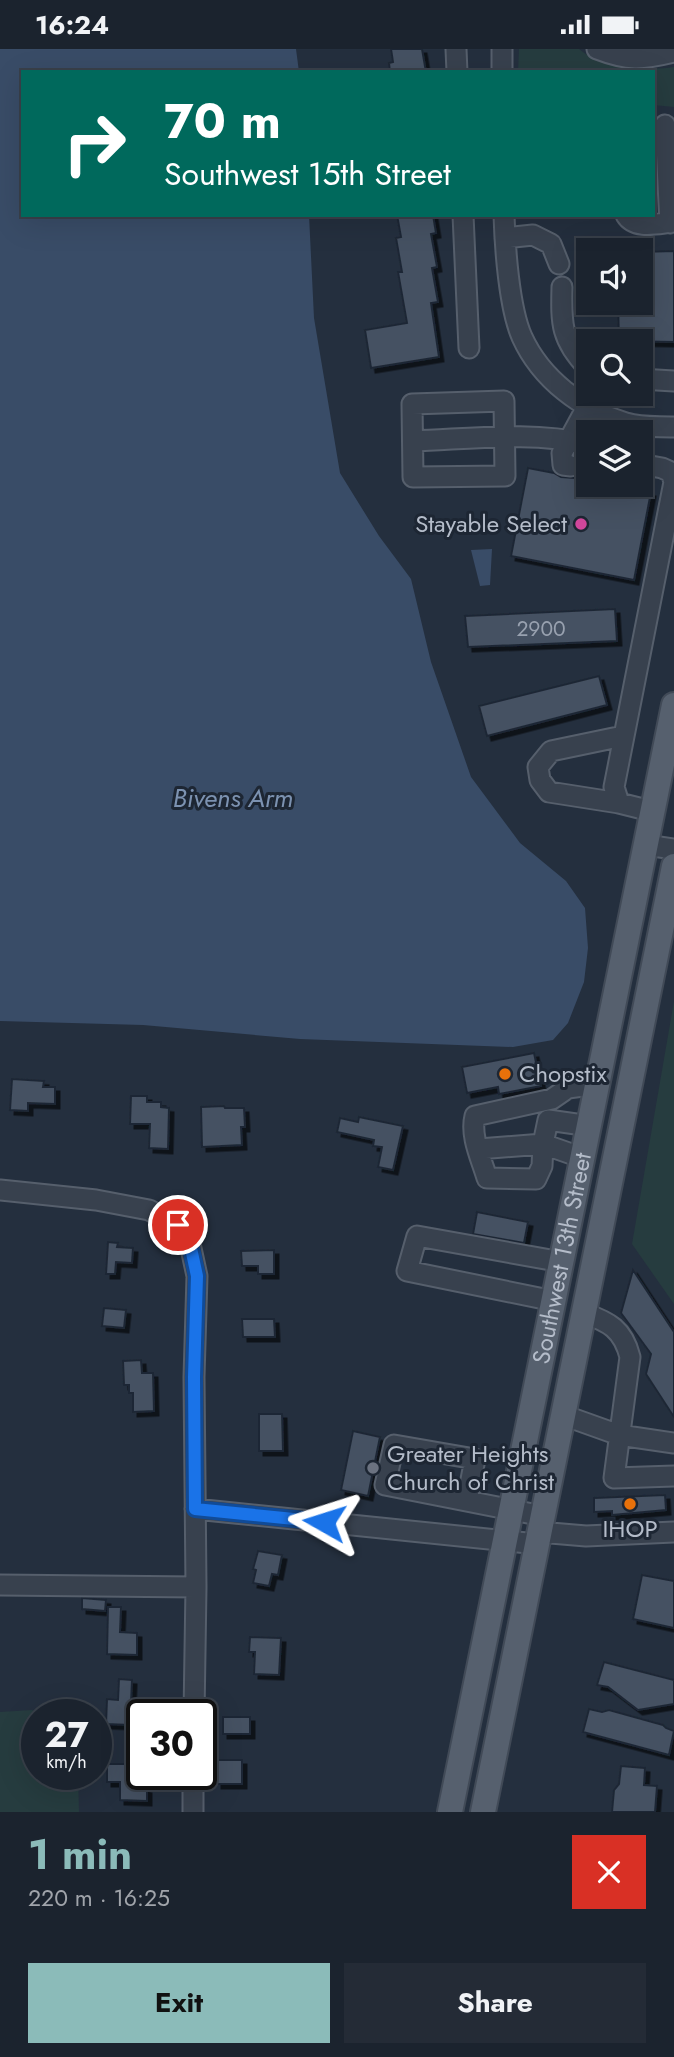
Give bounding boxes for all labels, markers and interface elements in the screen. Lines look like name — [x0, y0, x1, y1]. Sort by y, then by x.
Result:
text: 16:24 — [35, 6, 109, 44]
text: 70 m — [164, 86, 281, 156]
icon: right — [49, 98, 140, 189]
text: Southwest 15th Street — [164, 151, 451, 197]
map controls — [576, 238, 653, 497]
button: sound — [576, 238, 653, 315]
button: search — [576, 329, 653, 406]
button: layers — [576, 420, 653, 497]
place label: Stayable Select — [415, 506, 567, 541]
marker: Stayable Select — [573, 516, 589, 532]
house number: 2900 — [516, 614, 566, 644]
water label: Bivens Arm — [173, 779, 293, 817]
place label: Chopstix — [519, 1056, 607, 1091]
marker: Chopstix — [497, 1066, 513, 1082]
street label: Southwest 13th Street — [523, 1149, 600, 1367]
pin — [148, 1195, 208, 1255]
icon: arrive — [159, 1206, 197, 1244]
place label: Greater Heights Church of Christ — [387, 1436, 554, 1499]
marker: Greater Heights Church of Christ — [365, 1460, 381, 1476]
position arrow — [287, 1485, 361, 1559]
marker: IHOP — [622, 1496, 638, 1512]
place label: IHOP — [602, 1511, 658, 1546]
speed limit sign: 30 — [126, 1699, 217, 1790]
text: 27 — [44, 1710, 89, 1760]
text: km/h — [46, 1749, 87, 1775]
text: 1 min — [28, 1824, 132, 1885]
button: close — [572, 1835, 646, 1909]
text: 220 m · 16:25 — [28, 1881, 170, 1915]
button: Exit — [28, 1963, 330, 2043]
button: Share — [344, 1963, 646, 2043]

